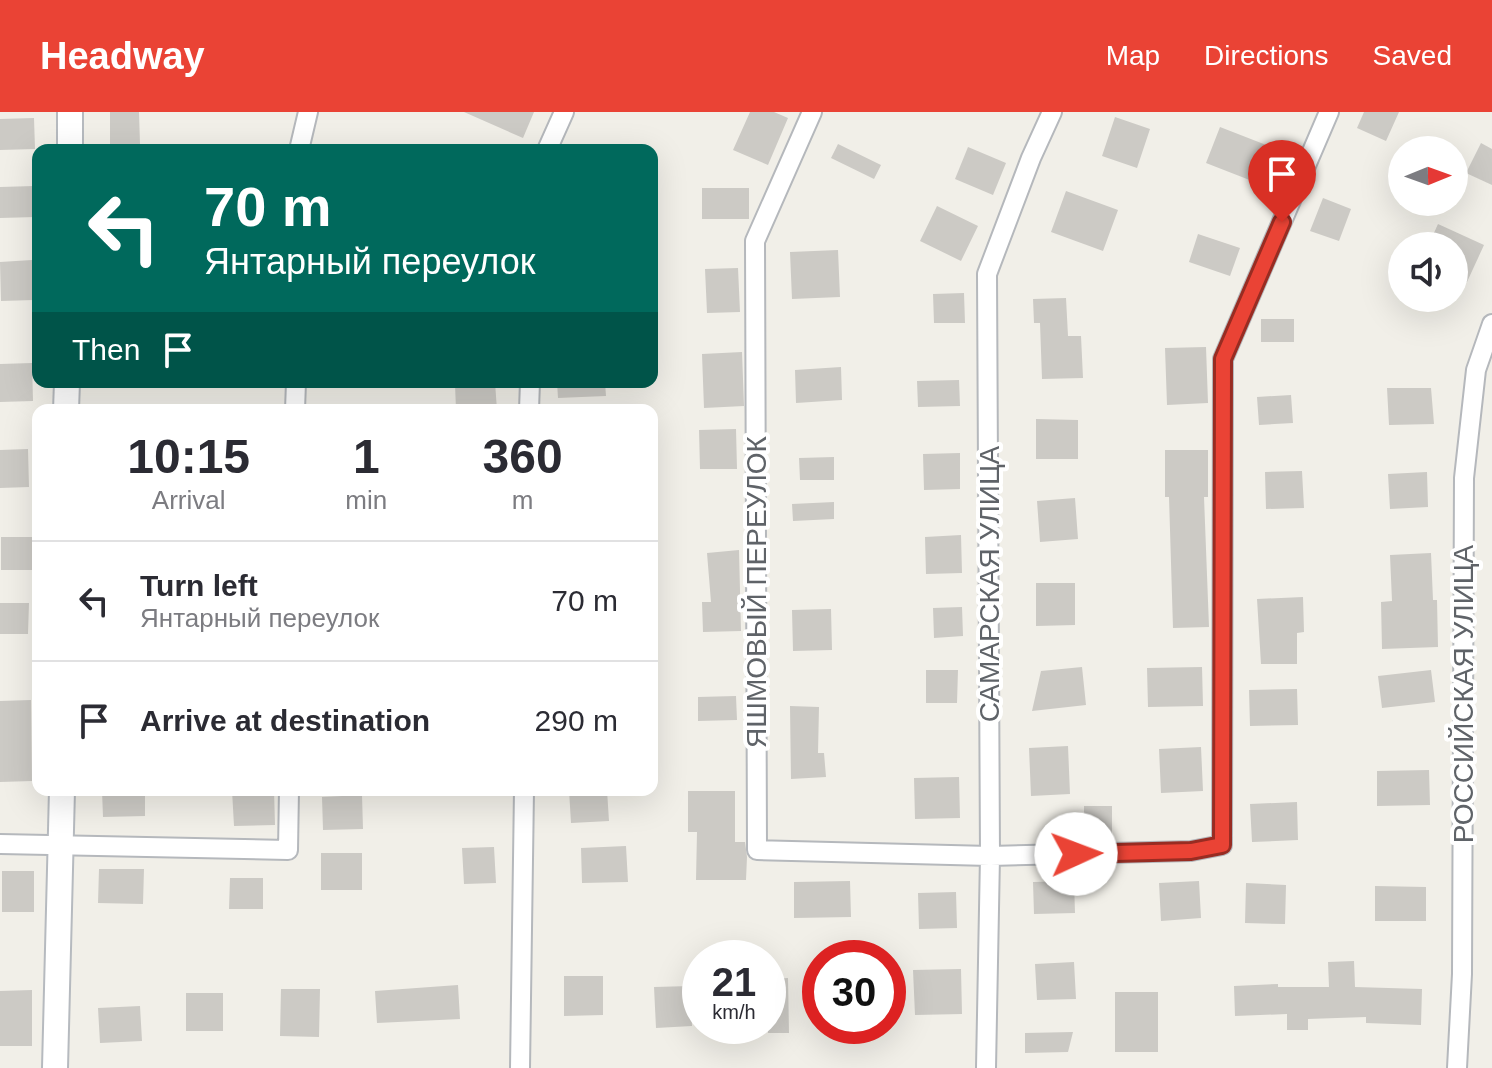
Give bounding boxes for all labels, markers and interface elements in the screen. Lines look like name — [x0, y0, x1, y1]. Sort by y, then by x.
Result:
text: Headway — [40, 35, 205, 77]
text: Map — [1106, 40, 1160, 71]
text: Directions — [1204, 40, 1329, 71]
text: Saved — [1373, 40, 1452, 71]
north arrow — [1388, 136, 1468, 216]
map controls — [1388, 136, 1468, 312]
pin — [1248, 140, 1316, 222]
icon: arrive — [1260, 152, 1304, 196]
text: 70 m — [204, 175, 332, 238]
icon: left — [72, 176, 176, 280]
button: sound — [1388, 232, 1468, 312]
text: Янтарный переулок — [204, 241, 535, 282]
icon: arrive — [156, 328, 200, 372]
text: Then — [72, 333, 140, 366]
text: 10:15 — [127, 430, 250, 483]
text: 1 — [353, 430, 380, 483]
text: 360 — [483, 430, 563, 483]
street label: ЯШМОВЫЙ ПЕРЕУЛОК — [741, 435, 772, 748]
street label: САМАРСКАЯ УЛИЦА — [974, 445, 1005, 722]
text: Arrival — [152, 485, 226, 515]
text: min — [345, 485, 387, 515]
text: m — [512, 485, 533, 515]
street label: РОССИЙСКАЯ УЛИЦА — [1448, 544, 1479, 843]
text: Turn left — [140, 569, 258, 602]
icon: left — [72, 579, 116, 623]
text: 70 m — [551, 584, 618, 617]
text: Янтарный переулок — [140, 603, 379, 633]
icon: arrive — [72, 699, 116, 743]
text: Arrive at destination — [140, 704, 430, 737]
text: 290 m — [535, 704, 618, 737]
position arrow — [1034, 812, 1118, 896]
speed limit sign: 30 — [802, 940, 906, 1044]
text: 21 — [712, 960, 756, 1004]
text: km/h — [712, 1001, 756, 1023]

